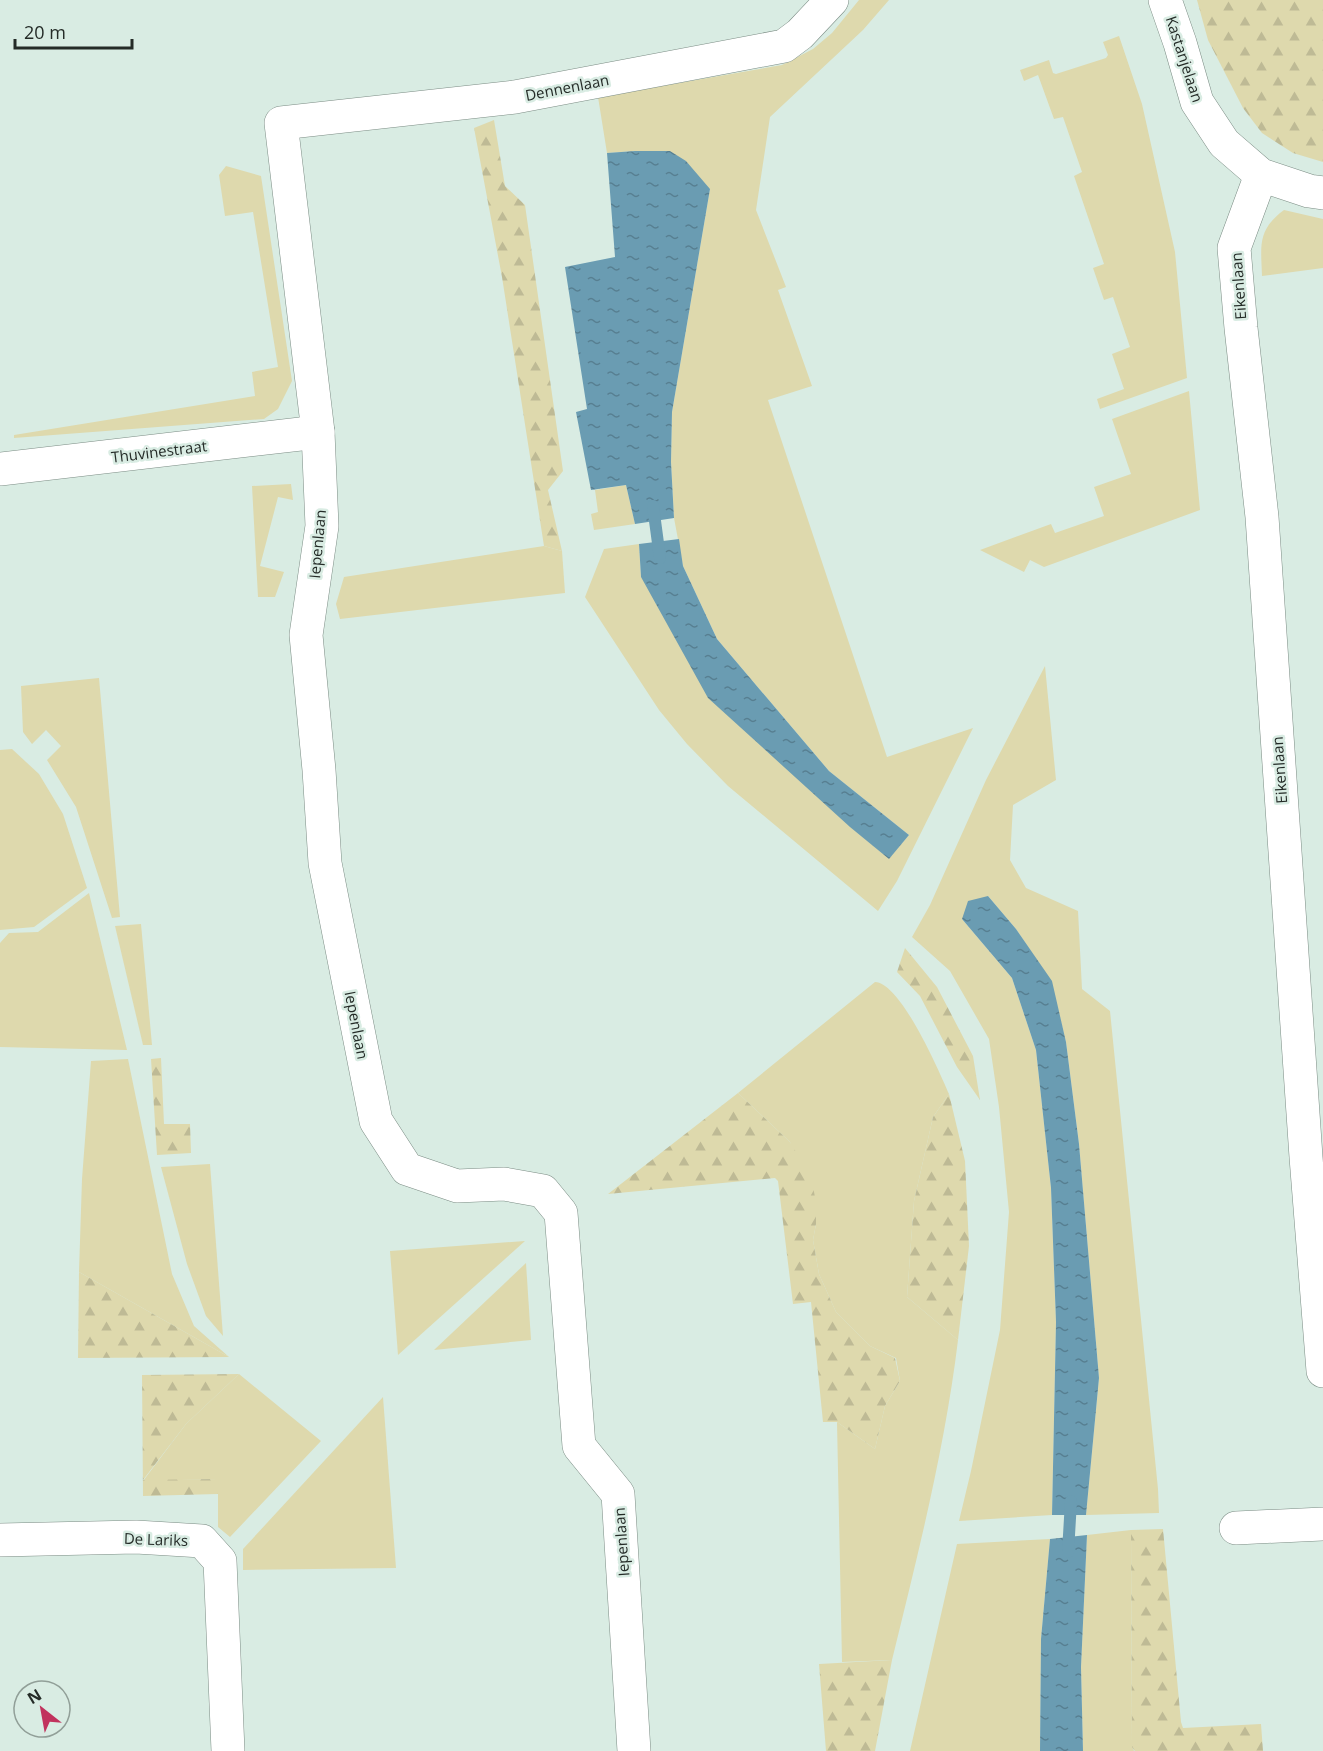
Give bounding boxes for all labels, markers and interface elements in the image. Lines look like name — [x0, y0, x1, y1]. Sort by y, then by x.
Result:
scale bar — [15, 12, 132, 50]
street label: Kastanjelaan — [1162, 13, 1208, 105]
text: 20 m — [24, 20, 66, 44]
street label: Dennenlaan — [523, 69, 611, 105]
street label: Eikenlaan — [1226, 252, 1250, 320]
street label: Thuvinestraat — [110, 435, 208, 467]
street label: Iepenlaan — [304, 509, 330, 579]
street label: Eikenlaan — [1267, 736, 1291, 804]
street label: Iepenlaan — [341, 989, 373, 1061]
street label: Iepenlaan — [609, 1507, 633, 1577]
street label: De Lariks — [124, 1528, 188, 1550]
north arrow — [12, 1679, 72, 1739]
text: N — [23, 1683, 46, 1709]

